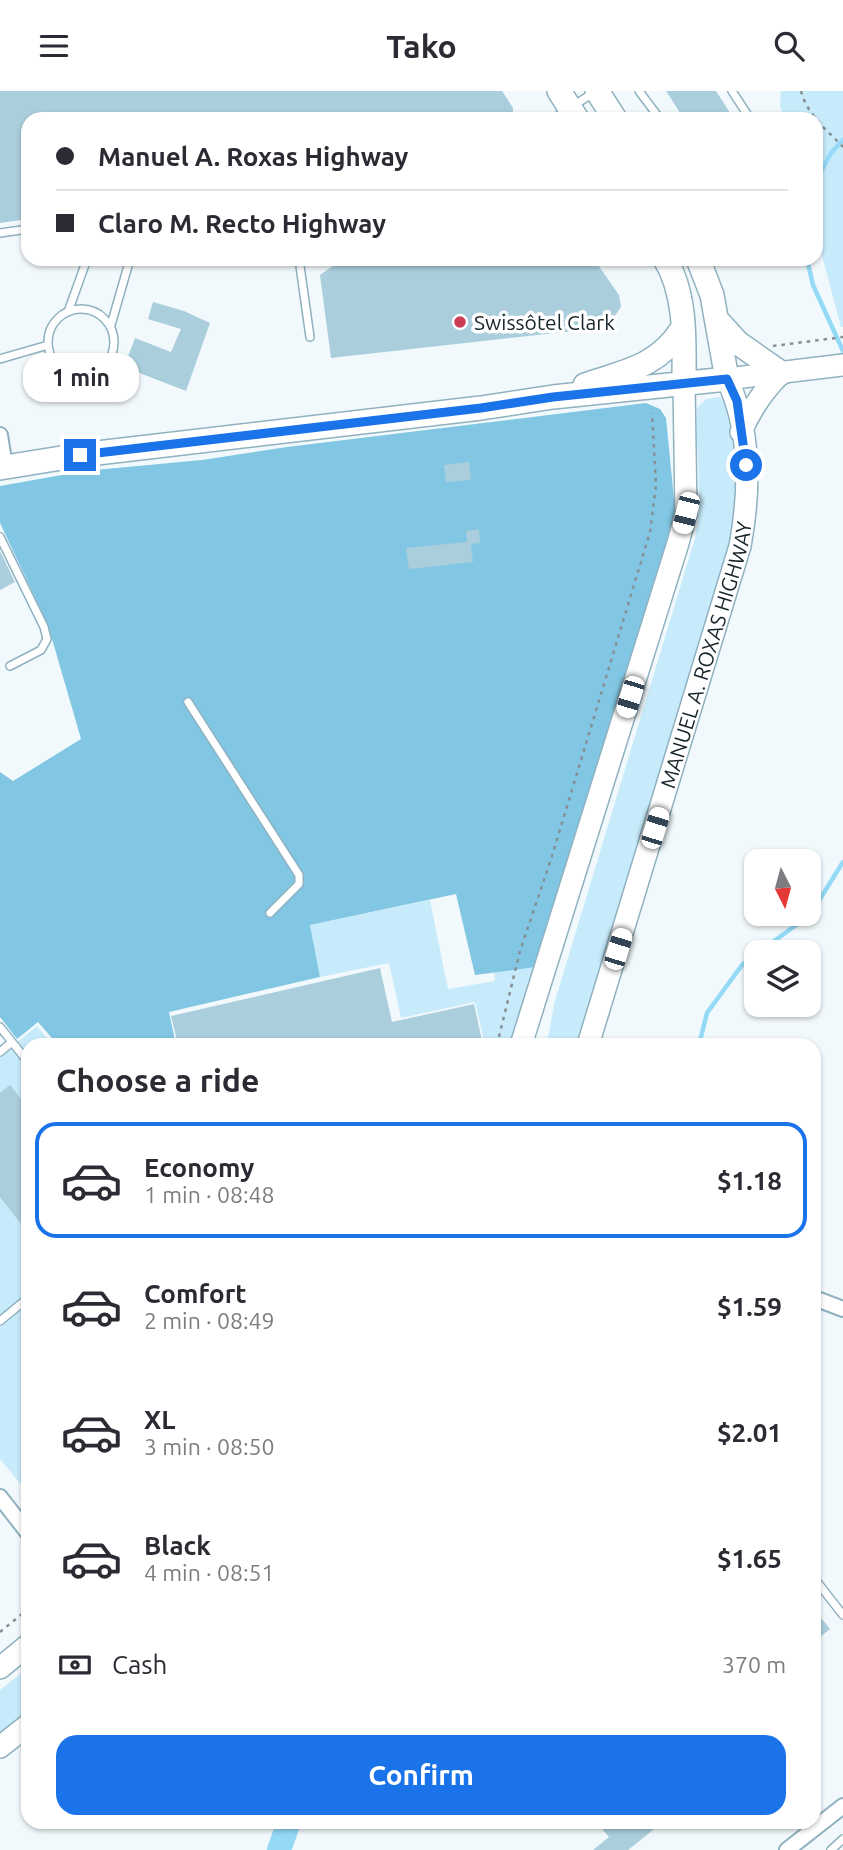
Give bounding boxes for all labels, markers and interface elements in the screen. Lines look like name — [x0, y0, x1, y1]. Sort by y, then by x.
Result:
icon: menu — [35, 27, 73, 65]
icon: search — [770, 27, 808, 65]
text: Tako — [386, 28, 457, 64]
text: Manuel A. Roxas Highway — [98, 142, 408, 171]
text: Claro M. Recto Highway — [98, 209, 386, 238]
place label: Swissôtel Clark — [474, 310, 615, 334]
marker: Swissôtel Clark — [452, 314, 468, 330]
callout: 1 min — [22, 353, 138, 403]
text: 1 min — [52, 365, 110, 390]
route end — [64, 439, 96, 471]
route start — [730, 449, 762, 481]
car — [671, 490, 702, 536]
street label: MANUEL A. ROXAS HIGHWAY — [655, 520, 756, 791]
car — [614, 674, 647, 720]
car — [639, 805, 672, 851]
north arrow — [744, 849, 821, 926]
map controls — [744, 849, 821, 1017]
car — [602, 926, 635, 972]
button: layers — [744, 940, 821, 1017]
text: Choose a ride — [56, 1062, 259, 1098]
icon: car — [60, 1149, 123, 1212]
text: Economy — [144, 1153, 254, 1182]
text: $1.18 — [717, 1166, 782, 1195]
text: 1 min · 08:48 — [144, 1182, 275, 1207]
icon: car — [60, 1275, 123, 1338]
text: Comfort — [144, 1279, 247, 1308]
text: $1.59 — [717, 1292, 782, 1321]
text: 2 min · 08:49 — [144, 1308, 275, 1333]
icon: car — [60, 1401, 123, 1464]
text: XL — [144, 1405, 175, 1434]
text: $2.01 — [717, 1418, 782, 1447]
text: 3 min · 08:50 — [144, 1434, 275, 1459]
icon: car — [60, 1527, 123, 1590]
text: Black — [144, 1531, 211, 1560]
text: $1.65 — [717, 1544, 782, 1573]
text: 4 min · 08:51 — [144, 1560, 275, 1585]
icon: cash — [56, 1646, 94, 1684]
text: Cash — [112, 1650, 167, 1679]
text: 370 m — [722, 1652, 786, 1677]
button: Confirm — [56, 1735, 786, 1815]

